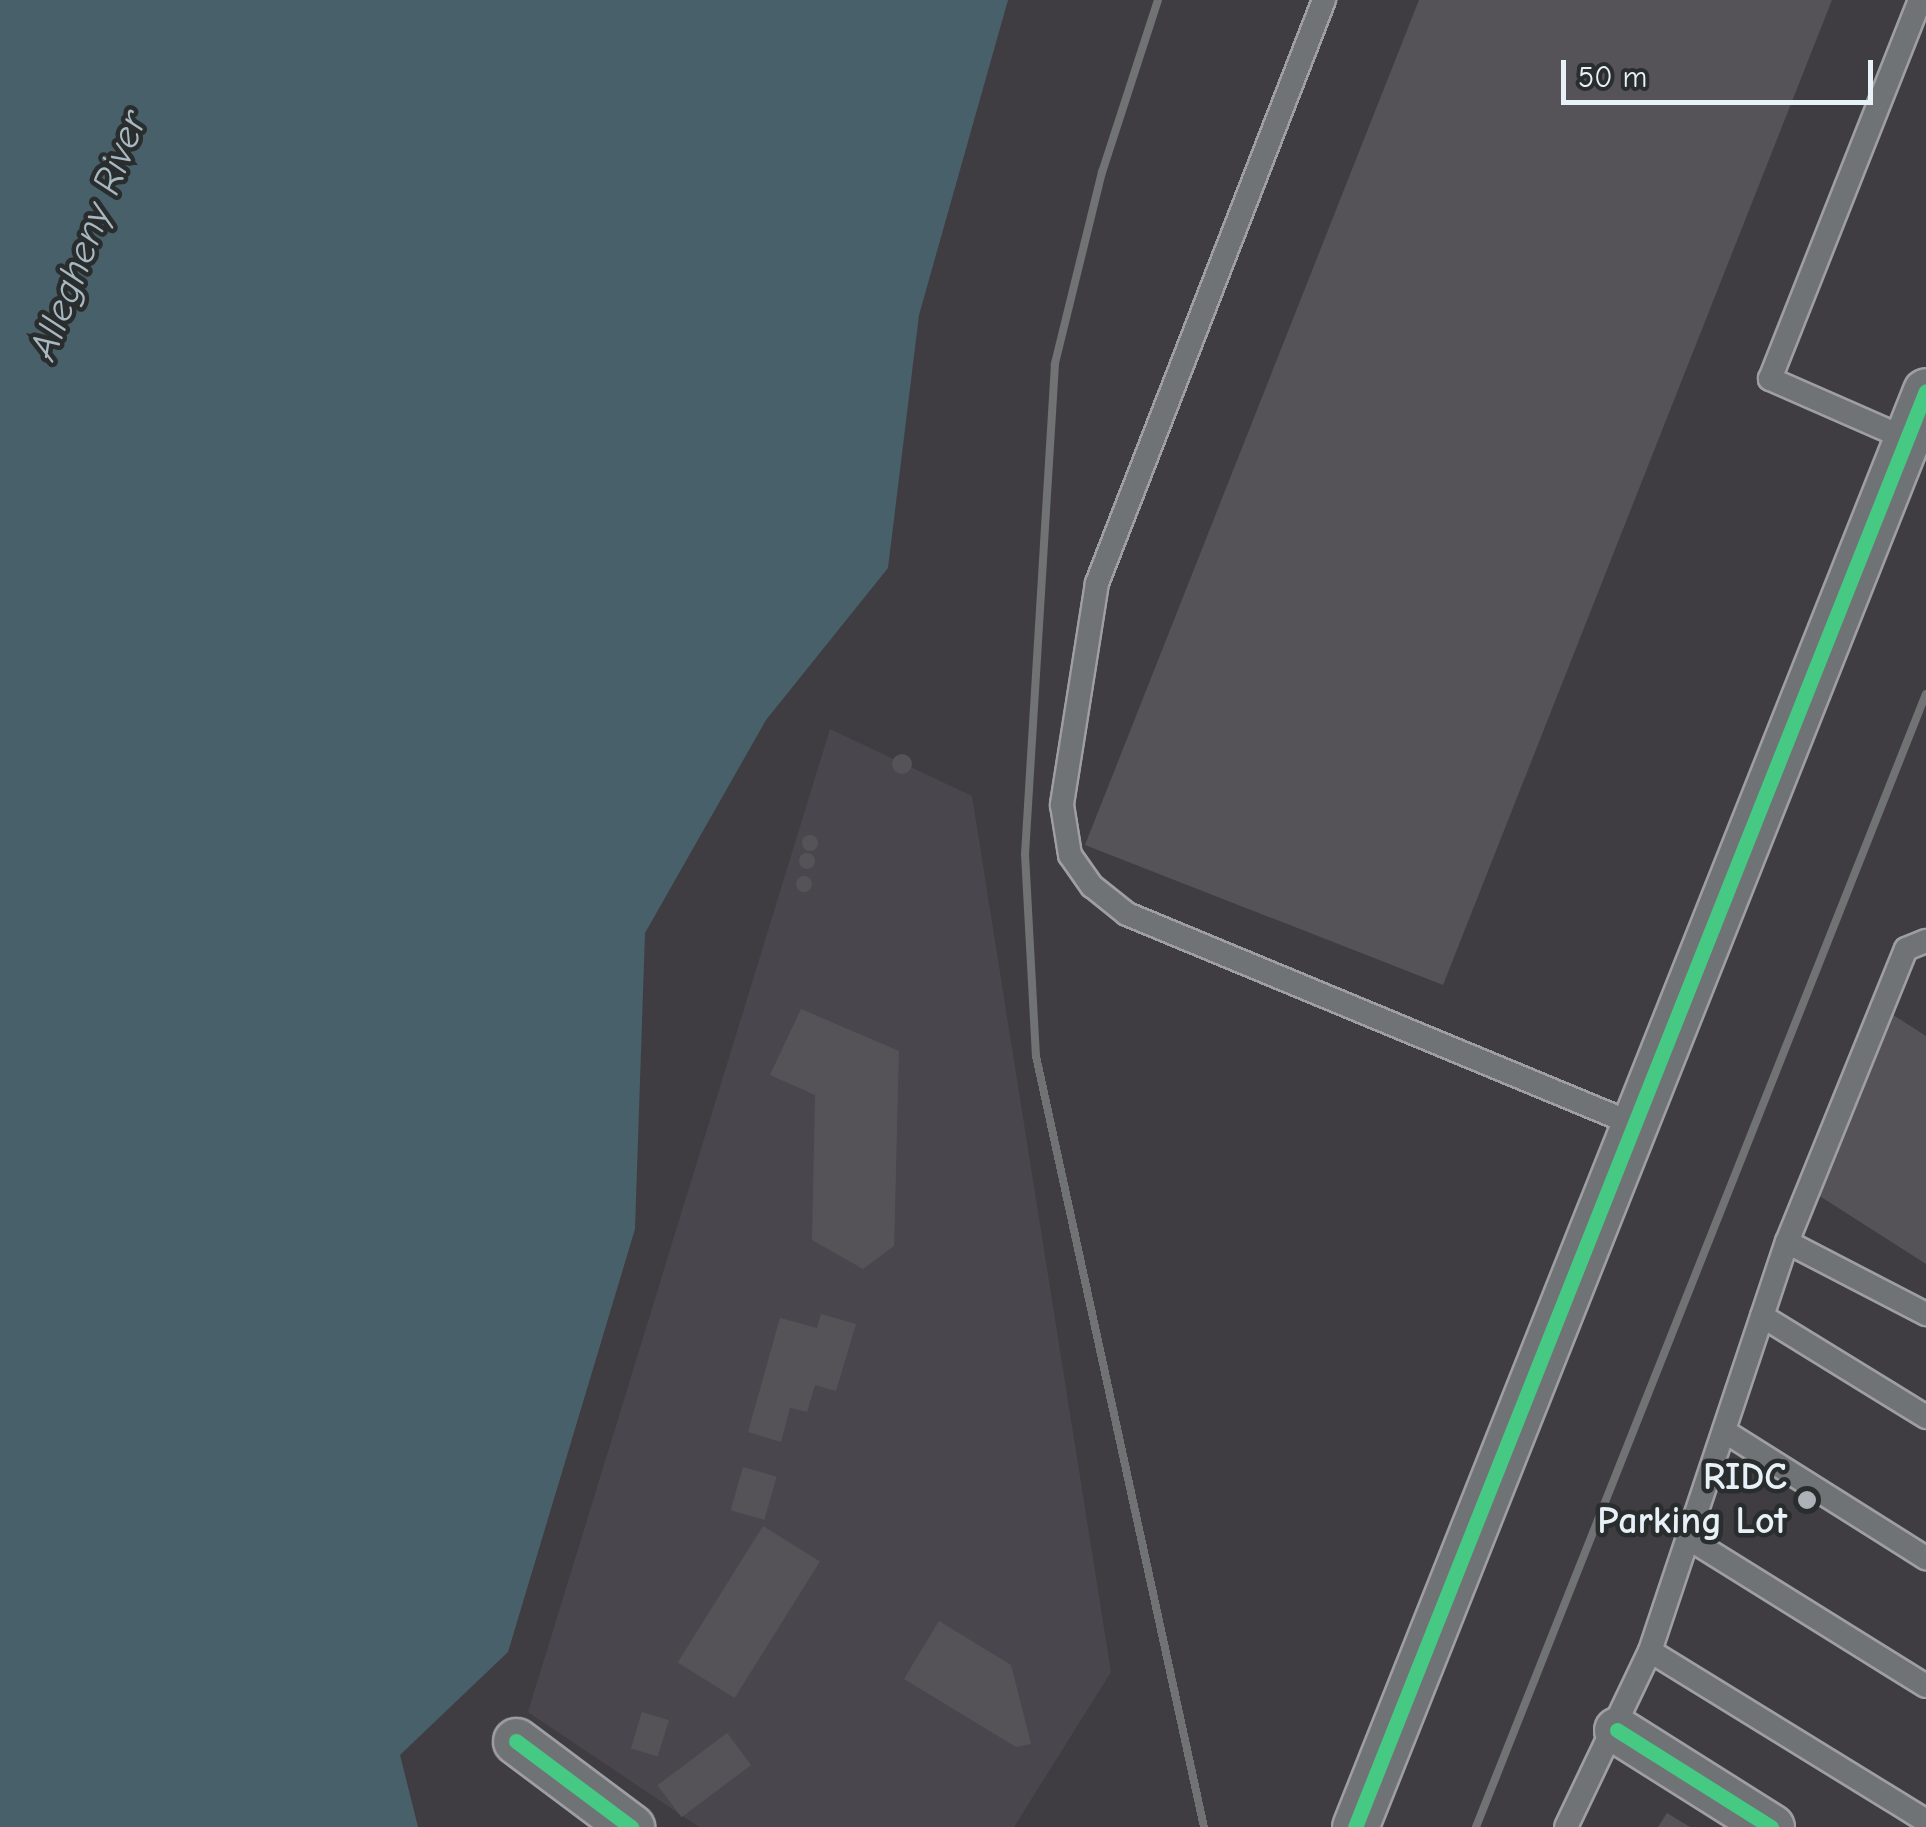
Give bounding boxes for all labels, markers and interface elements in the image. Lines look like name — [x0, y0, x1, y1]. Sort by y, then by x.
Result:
scale bar — [1566, 40, 1878, 102]
text: 50 m — [1578, 60, 1647, 95]
water label: Allegheny River — [19, 104, 157, 366]
place label: RIDC Parking Lot — [1597, 1455, 1787, 1545]
marker: RIDC Parking Lot — [1796, 1489, 1818, 1511]

